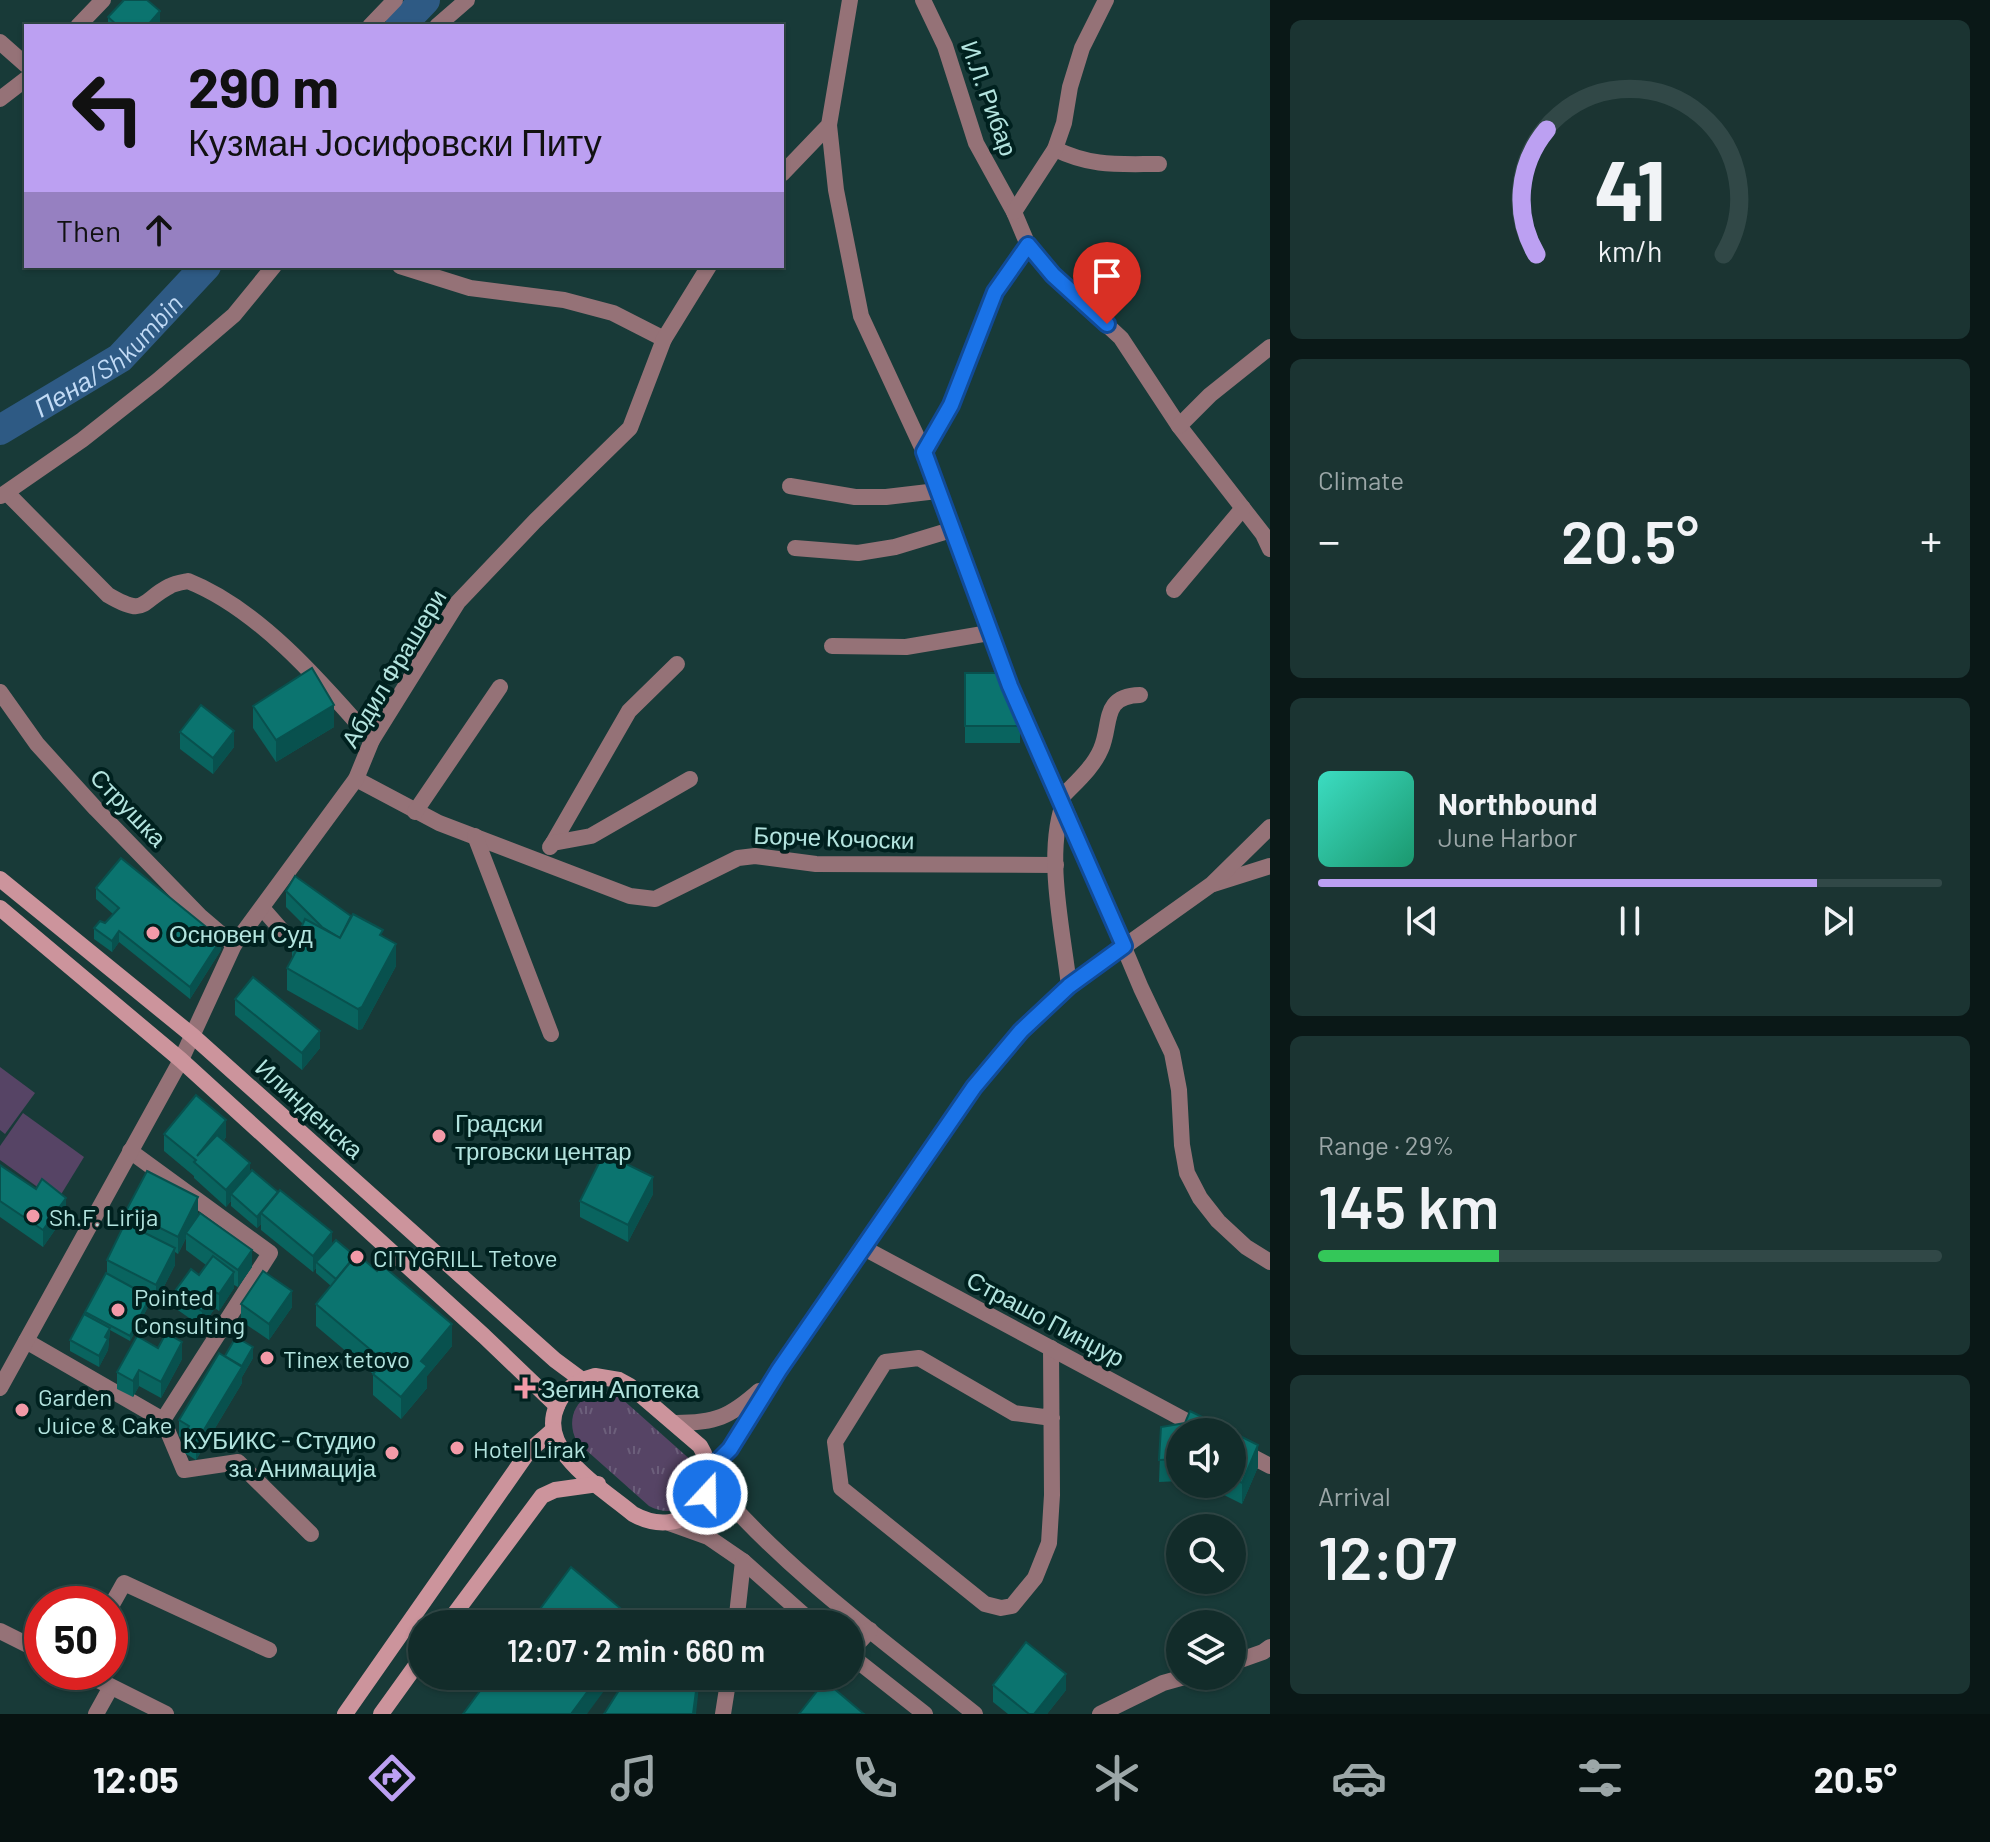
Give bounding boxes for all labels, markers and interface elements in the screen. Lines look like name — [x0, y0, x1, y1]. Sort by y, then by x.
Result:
street label: И.Л. Рибар — [956, 36, 1024, 160]
text: 290 m — [188, 52, 339, 119]
icon: left — [56, 56, 160, 160]
text: Кузман Јосифовски Питу — [188, 120, 602, 163]
text: 41 — [1594, 138, 1666, 238]
icon: ahead — [137, 208, 181, 252]
text: Then — [56, 212, 121, 248]
text: km/h — [1598, 234, 1662, 269]
pin — [1073, 242, 1141, 324]
icon: arrive — [1085, 254, 1129, 298]
water label: Пена/Shkumbin — [27, 287, 188, 422]
text: Climate — [1318, 464, 1404, 495]
text: 20.5° — [1561, 504, 1699, 576]
text: − — [1318, 513, 1340, 566]
text: + — [1920, 513, 1942, 566]
street label: Абдил Фрашери — [334, 584, 452, 752]
street label: Струшка — [85, 762, 174, 852]
text: Northbound — [1438, 785, 1597, 821]
street label: Борче Кочоски — [753, 820, 915, 854]
text: June Harbor — [1438, 821, 1577, 852]
icon: previous — [1400, 899, 1444, 943]
icon: pause — [1608, 899, 1652, 943]
icon: next — [1816, 899, 1860, 943]
place label: Основен Суд — [169, 919, 313, 948]
marker: Основен Суд — [144, 924, 162, 942]
street label: Илинденска — [250, 1052, 370, 1164]
place label: Градски трговски центар — [455, 1108, 632, 1165]
marker: Градски трговски центар — [430, 1127, 448, 1145]
text: Range · 29% — [1318, 1129, 1454, 1160]
text: 145 km — [1318, 1169, 1499, 1241]
place label: Sh.F. Lirija — [49, 1202, 158, 1231]
marker: Sh.F. Lirija — [24, 1207, 42, 1225]
place label: CITYGRILL Tetove — [373, 1243, 557, 1272]
marker: CITYGRILL Tetove — [348, 1248, 366, 1266]
street label: Страшо Пинџур — [962, 1264, 1130, 1372]
place label: Pointed Consulting — [134, 1282, 245, 1339]
marker: Pointed Consulting — [109, 1301, 127, 1319]
place label: Tinex tetovo — [283, 1344, 410, 1373]
marker: Tinex tetovo — [258, 1349, 276, 1367]
place label: Зегин Апотека — [541, 1374, 700, 1403]
marker: Зегин Апотека — [516, 1379, 534, 1397]
place label: Garden Juice & Cake — [38, 1382, 172, 1439]
marker: Garden Juice & Cake — [13, 1401, 31, 1419]
map controls — [1166, 1418, 1246, 1690]
button: sound — [1166, 1418, 1246, 1498]
place label: КУБИКС - Студио за Анимација — [183, 1425, 377, 1482]
place label: Hotel Lirak — [473, 1434, 586, 1463]
marker: Hotel Lirak — [448, 1439, 466, 1457]
marker: КУБИКС - Студио за Анимација — [383, 1444, 401, 1462]
position arrow — [665, 1452, 749, 1536]
text: Arrival — [1318, 1480, 1391, 1511]
button: search — [1166, 1514, 1246, 1594]
text: 12:07 — [1318, 1520, 1457, 1592]
speed limit sign: 50 — [24, 1586, 128, 1690]
button: layers — [1166, 1610, 1246, 1690]
text: 12:07 · 2 min · 660 m — [507, 1632, 765, 1668]
icon: directions — [364, 1750, 420, 1806]
icon: music — [606, 1750, 662, 1806]
icon: phone — [847, 1750, 903, 1806]
icon: climate — [1089, 1750, 1145, 1806]
icon: car — [1331, 1750, 1387, 1806]
icon: filters — [1572, 1750, 1628, 1806]
text: 12:05 — [93, 1757, 179, 1800]
text: 20.5° — [1814, 1757, 1897, 1800]

